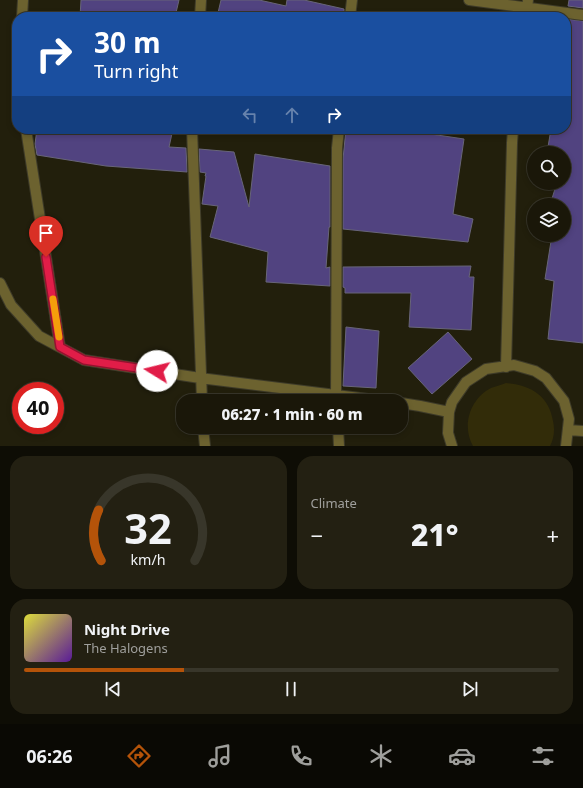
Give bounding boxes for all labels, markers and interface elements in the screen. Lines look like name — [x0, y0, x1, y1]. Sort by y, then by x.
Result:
text: 30 m — [94, 23, 161, 61]
icon: right — [28, 28, 80, 80]
text: Turn right — [94, 59, 178, 83]
icon: left — [239, 104, 261, 126]
icon: ahead — [281, 104, 303, 126]
icon: right — [323, 104, 345, 126]
map controls — [527, 146, 571, 242]
button: search — [527, 146, 571, 190]
button: layers — [527, 198, 571, 242]
pin — [29, 216, 63, 257]
icon: arrive — [35, 222, 57, 244]
position arrow — [136, 350, 178, 392]
speed limit sign: 40 — [12, 382, 64, 434]
text: 06:27 · 1 min · 60 m — [221, 404, 363, 424]
text: Climate — [311, 494, 357, 512]
text: 32 — [124, 499, 172, 555]
text: 21° — [411, 514, 458, 555]
text: − — [311, 520, 323, 550]
text: + — [546, 520, 559, 550]
text: km/h — [131, 549, 166, 568]
text: Night Drive — [84, 619, 170, 639]
text: The Halogens — [84, 639, 168, 657]
icon: previous — [102, 678, 124, 700]
icon: pause — [280, 678, 302, 700]
icon: next — [459, 678, 481, 700]
icon: directions — [125, 742, 153, 770]
icon: music — [206, 742, 234, 770]
icon: phone — [287, 742, 315, 770]
icon: climate — [367, 742, 395, 770]
icon: car — [448, 742, 476, 770]
icon: filters — [529, 742, 557, 770]
text: 06:26 — [26, 744, 73, 768]

